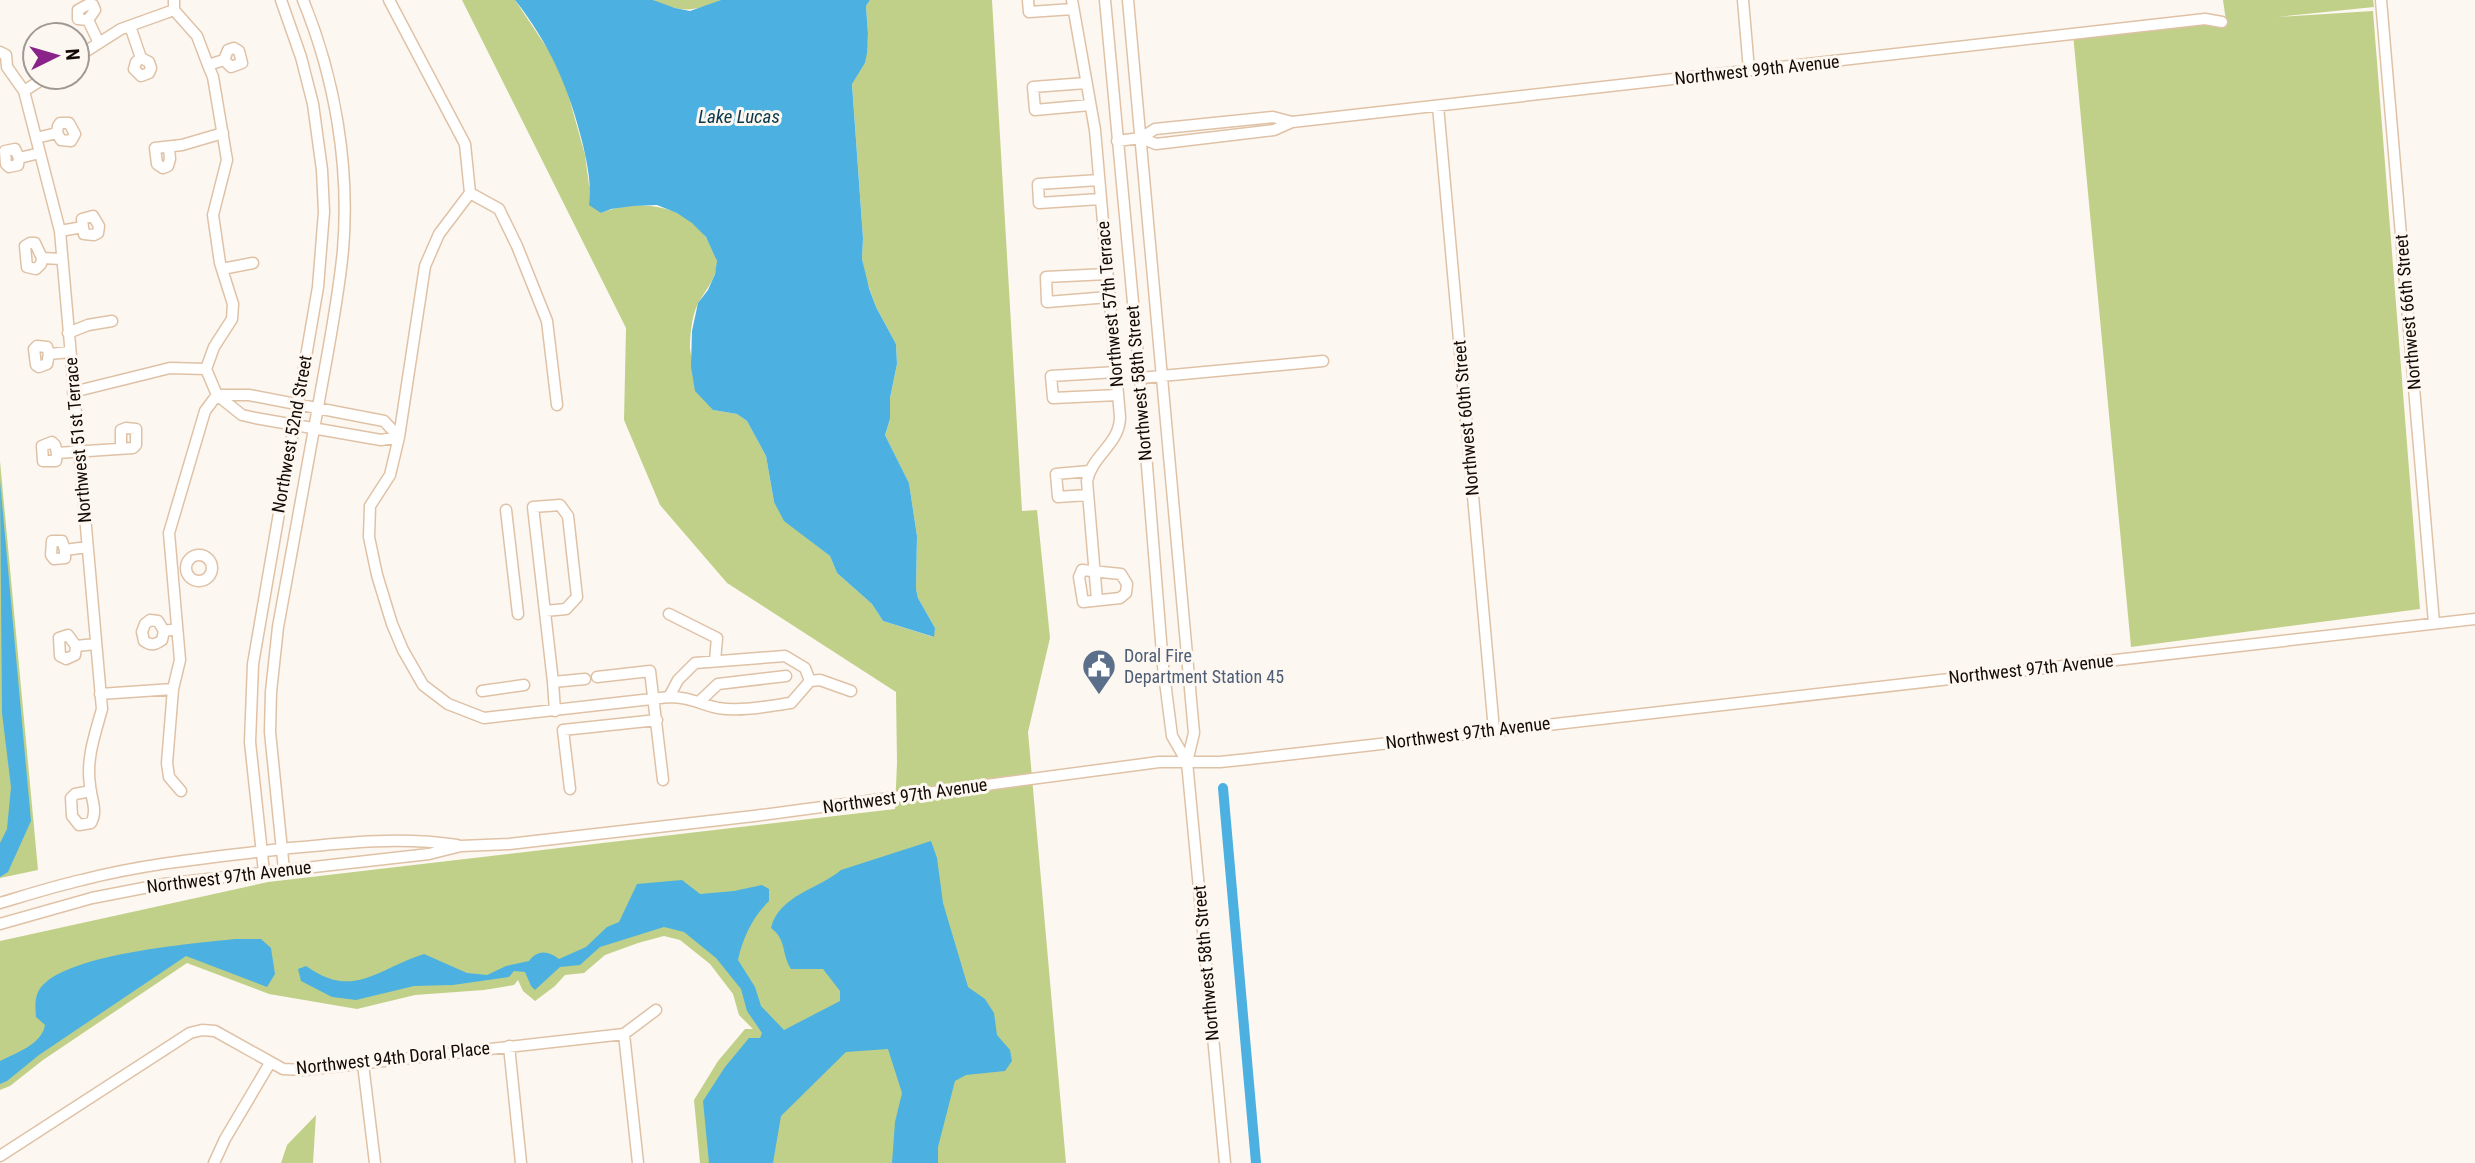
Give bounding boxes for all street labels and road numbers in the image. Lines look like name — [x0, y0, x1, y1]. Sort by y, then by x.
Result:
street label: Northwest 99th Avenue — [1673, 50, 1840, 89]
street label: Northwest 57th Terrace — [1092, 220, 1127, 388]
street label: Northwest 66th Street — [2390, 233, 2425, 391]
street label: Northwest 58th Street — [1121, 304, 1156, 462]
street label: Northwest 60th Street — [1448, 339, 1483, 497]
street label: Northwest 52nd Street — [267, 353, 316, 514]
street label: Northwest 51st Terrace — [60, 356, 95, 524]
street label: Northwest 97th Avenue — [1947, 649, 2114, 688]
street label: Northwest 97th Avenue — [1384, 712, 1551, 753]
street label: Northwest 97th Avenue — [821, 774, 988, 817]
street label: Northwest 97th Avenue — [145, 856, 312, 897]
street label: Northwest 58th Street — [1188, 884, 1223, 1042]
street label: Northwest 94th Doral Place — [295, 1037, 491, 1078]

